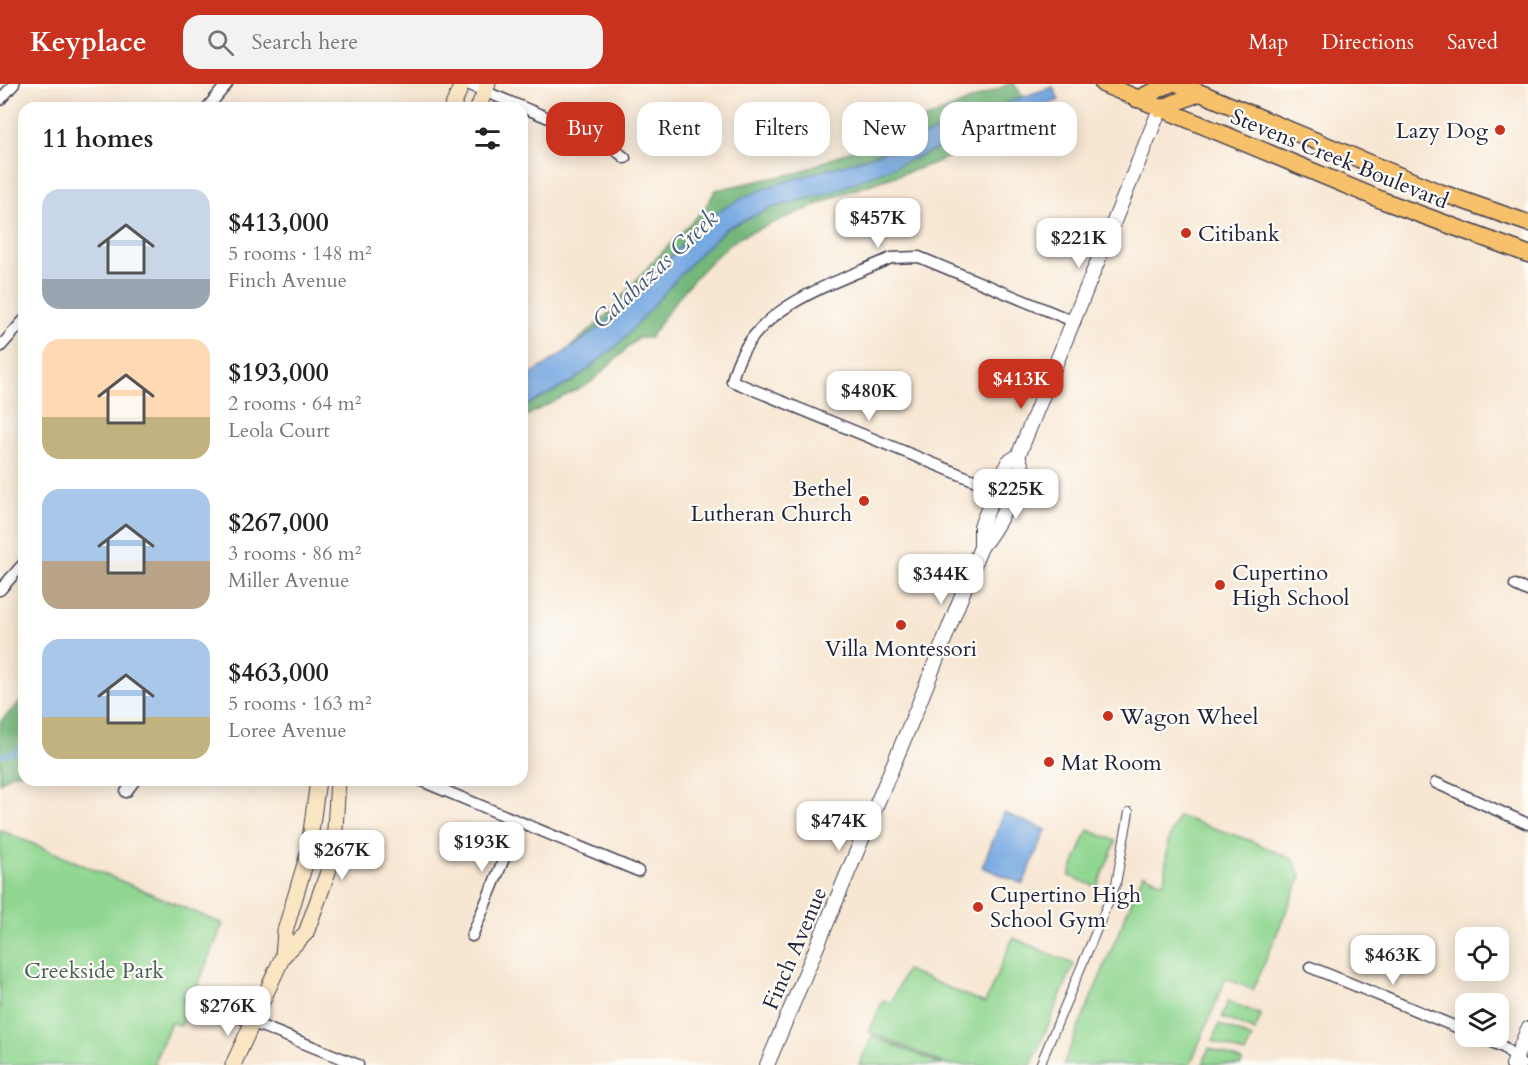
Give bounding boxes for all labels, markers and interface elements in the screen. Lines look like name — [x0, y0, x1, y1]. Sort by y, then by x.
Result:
search box — [183, 15, 603, 69]
text: Keyplace — [30, 23, 147, 61]
icon: search — [204, 26, 237, 59]
text: Search here — [252, 27, 358, 57]
text: Map — [1248, 28, 1288, 57]
text: Directions — [1321, 28, 1414, 57]
text: Saved — [1447, 28, 1498, 57]
chip: Buy — [546, 102, 625, 156]
chip: Rent — [637, 102, 722, 156]
chip: Filters — [734, 102, 830, 156]
chip: New — [842, 102, 928, 156]
chip: Apartment — [940, 102, 1077, 156]
street label: Stevens Creek Boulevard — [1226, 102, 1453, 216]
place label: Lazy Dog — [1396, 116, 1489, 146]
text: 11 homes — [42, 121, 153, 156]
icon: filters — [471, 122, 504, 155]
marker: Lazy Dog — [1493, 123, 1507, 137]
pin: $457K — [836, 198, 920, 249]
water label: Calabazas Creek — [585, 202, 726, 336]
text: $457K — [849, 204, 907, 231]
text: $413,000 — [228, 205, 329, 240]
icon: home — [90, 213, 162, 285]
pin: $221K — [1037, 218, 1121, 269]
place label: Citibank — [1198, 219, 1280, 249]
text: $221K — [1050, 224, 1108, 251]
marker: Citibank — [1179, 226, 1193, 240]
text: 5 rooms · 148 m² — [228, 240, 372, 267]
text: Finch Avenue — [228, 267, 347, 294]
text: $193,000 — [228, 355, 329, 390]
pin: $413K — [979, 359, 1063, 410]
icon: home — [90, 363, 162, 435]
text: $413K — [992, 365, 1050, 392]
pin: $480K — [827, 371, 911, 422]
text: $480K — [840, 377, 898, 404]
text: 2 rooms · 64 m² — [228, 390, 361, 417]
text: Leola Court — [228, 417, 330, 444]
pin: $225K — [974, 469, 1058, 520]
place label: Bethel Lutheran Church — [691, 474, 852, 529]
text: $225K — [987, 475, 1045, 502]
marker: Bethel Lutheran Church — [857, 494, 871, 508]
text: $267,000 — [228, 505, 329, 540]
icon: home — [90, 513, 162, 585]
text: 3 rooms · 86 m² — [228, 540, 361, 567]
pin: $344K — [899, 554, 983, 605]
place label: Cupertino High School — [1232, 558, 1350, 613]
text: $344K — [912, 560, 970, 587]
text: Miller Avenue — [228, 567, 349, 594]
marker: Cupertino High School — [1213, 578, 1227, 592]
marker: Villa Montessori — [894, 618, 908, 632]
place label: Villa Montessori — [825, 634, 977, 664]
text: $463,000 — [228, 655, 329, 690]
icon: home — [90, 663, 162, 735]
text: 5 rooms · 163 m² — [228, 690, 372, 717]
place label: Wagon Wheel — [1119, 702, 1259, 732]
marker: Wagon Wheel — [1101, 709, 1115, 723]
text: Loree Avenue — [228, 717, 347, 744]
place label: Mat Room — [1061, 748, 1162, 778]
marker: Mat Room — [1042, 755, 1056, 769]
pin: $474K — [797, 801, 881, 852]
text: $474K — [810, 807, 868, 834]
pin: $193K — [440, 822, 524, 873]
text: $193K — [453, 828, 511, 855]
pin: $267K — [300, 830, 384, 881]
text: $267K — [313, 836, 371, 863]
place label: Cupertino High School Gym — [990, 880, 1141, 935]
street label: Finch Avenue — [756, 882, 834, 1014]
marker: Cupertino High School Gym — [971, 900, 985, 914]
map controls — [1455, 927, 1509, 1047]
button: locate — [1455, 927, 1509, 981]
pin: $463K — [1351, 935, 1435, 986]
text: $463K — [1364, 941, 1422, 968]
park label: Creekside Park — [24, 956, 164, 986]
pin: $276K — [186, 986, 270, 1037]
text: $276K — [199, 992, 257, 1019]
button: layers — [1455, 993, 1509, 1047]

